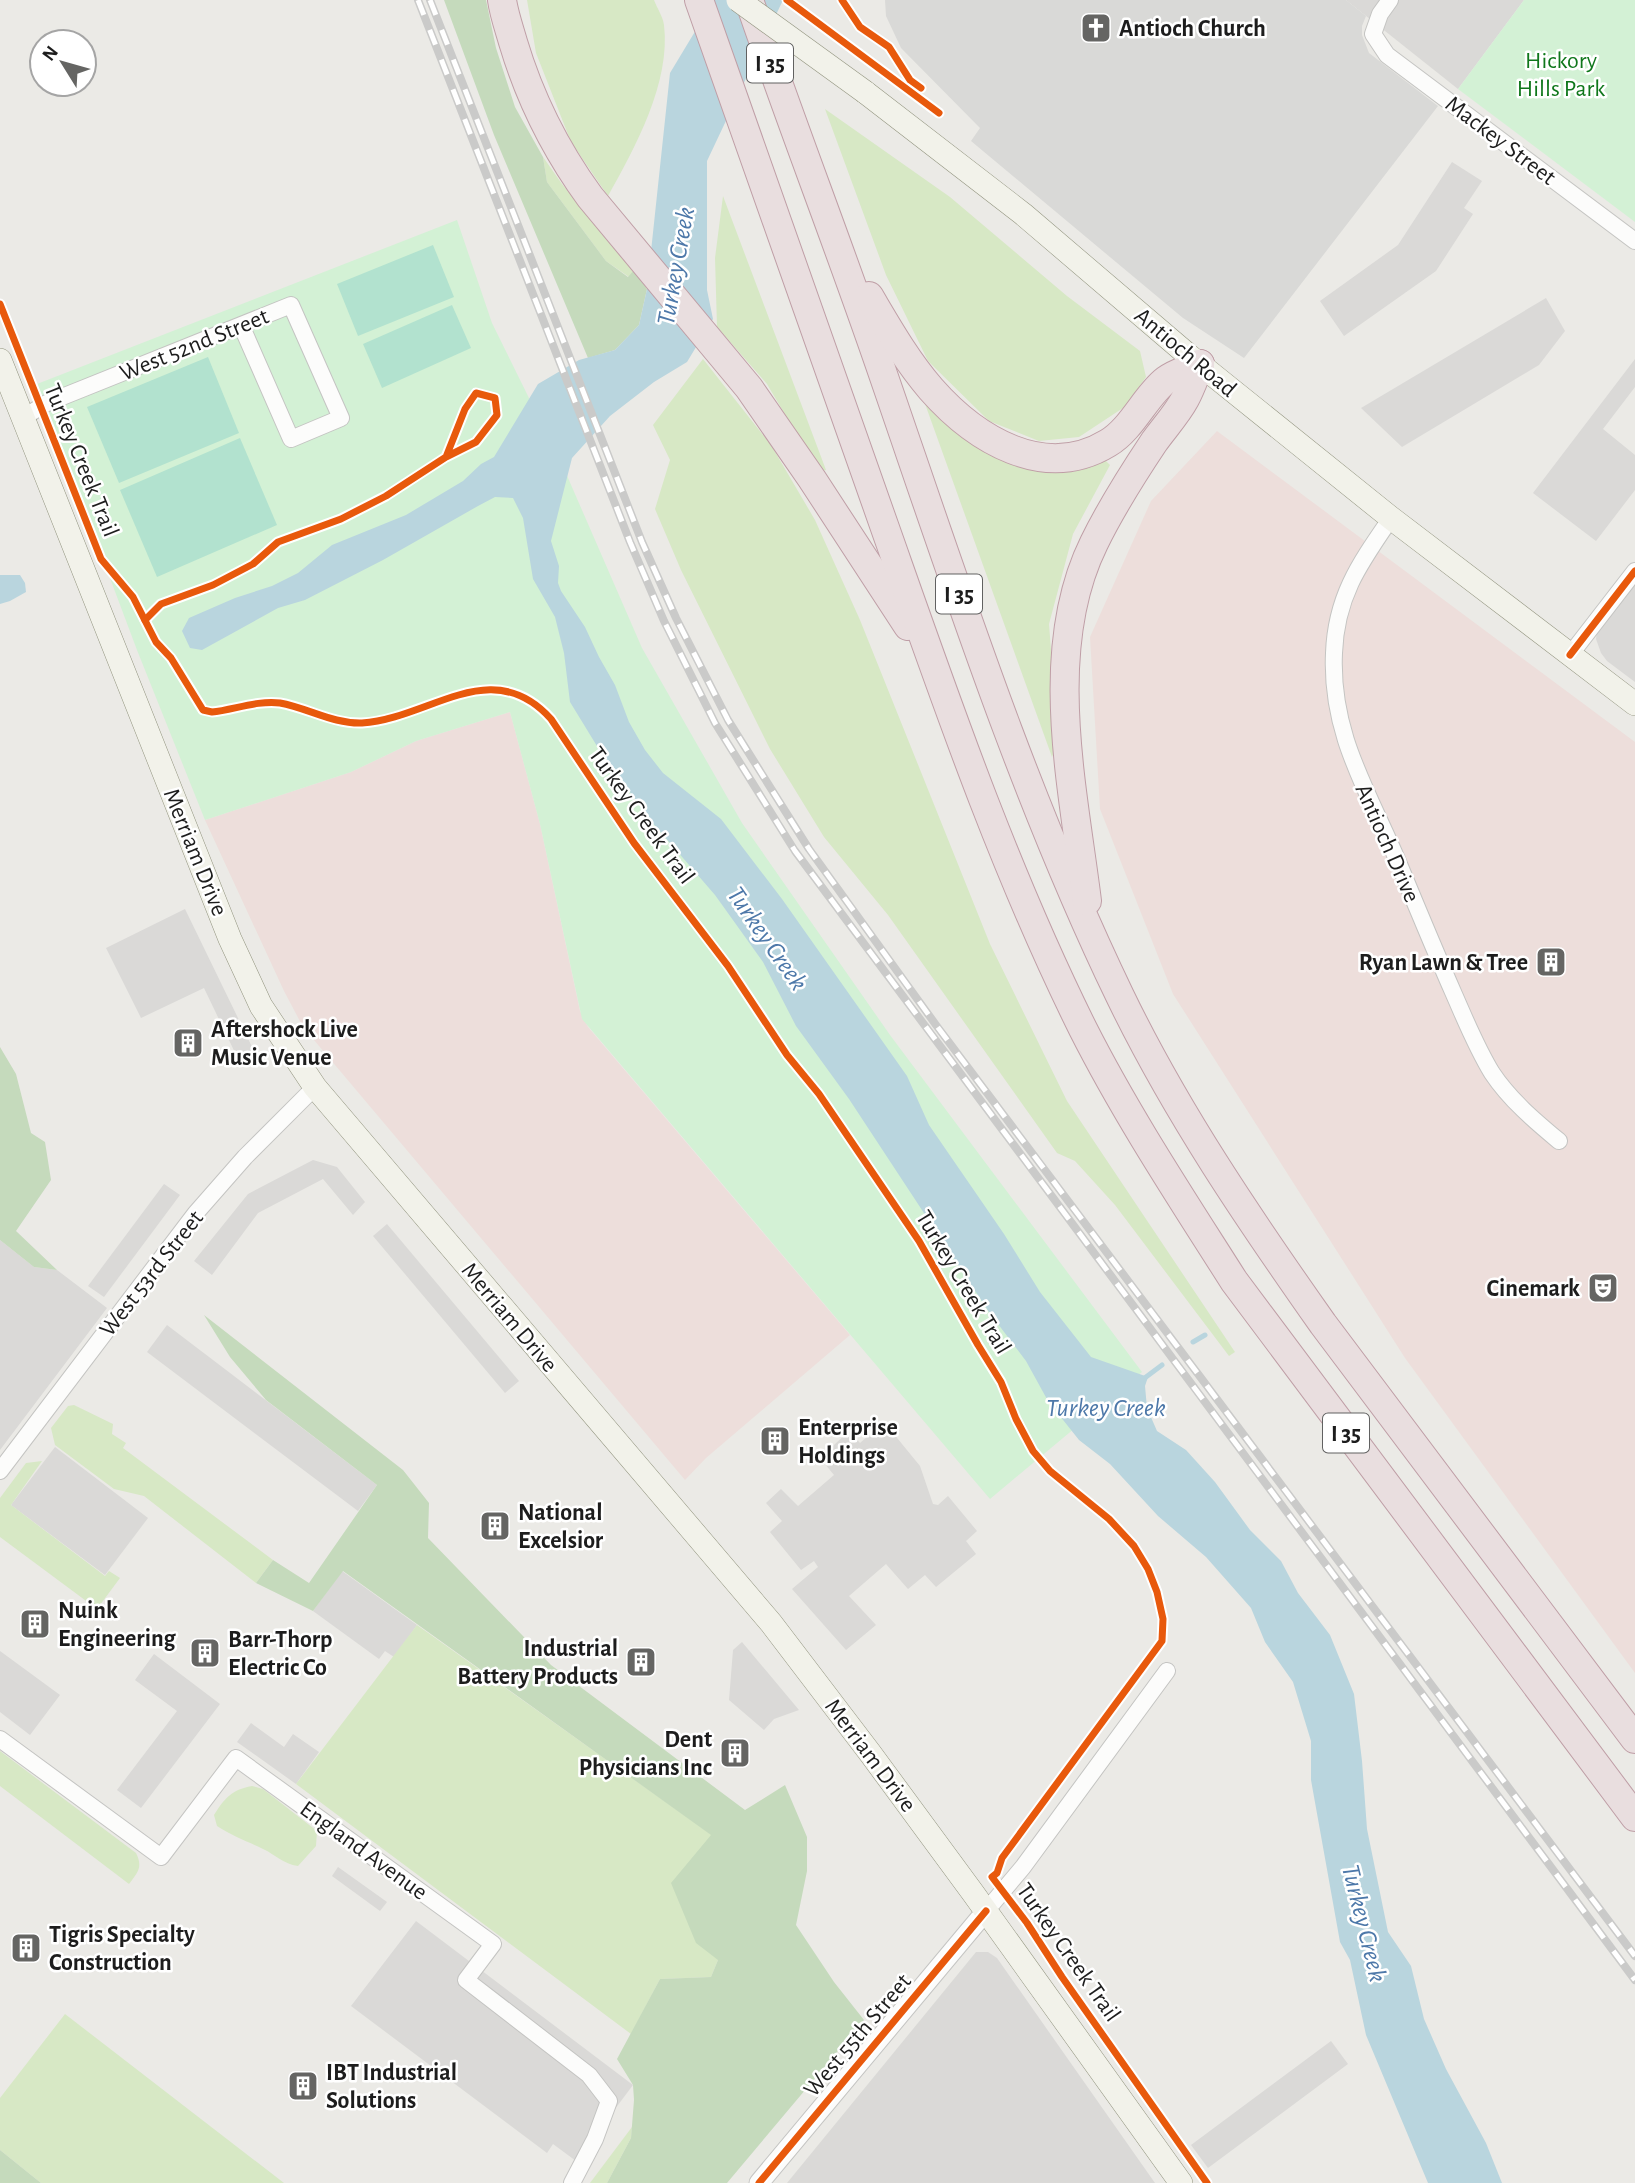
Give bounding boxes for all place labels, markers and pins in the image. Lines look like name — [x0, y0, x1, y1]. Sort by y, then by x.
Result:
church icon: Antioch Church — [1079, 11, 1113, 45]
place label: Antioch Church — [1119, 17, 1266, 41]
building icon: Ryan Lawn & Tree — [1534, 945, 1568, 979]
place label: Ryan Lawn & Tree — [1359, 951, 1528, 975]
place label: Aftershock Live Music Venue — [211, 1018, 358, 1070]
building icon: Aftershock Live Music Venue — [171, 1026, 205, 1060]
theatre icon: Cinemark — [1586, 1271, 1620, 1305]
place label: Cinemark — [1487, 1277, 1580, 1301]
place label: Enterprise Holdings — [798, 1416, 898, 1468]
building icon: Enterprise Holdings — [758, 1424, 792, 1458]
place label: National Excelsior — [518, 1501, 604, 1553]
building icon: National Excelsior — [478, 1509, 512, 1543]
place label: Nuink Engineering — [58, 1599, 177, 1651]
building icon: Nuink Engineering — [18, 1607, 52, 1641]
place label: Barr-Thorp Electric Co — [228, 1628, 332, 1680]
building icon: Barr-Thorp Electric Co — [188, 1636, 222, 1670]
place label: Industrial Battery Products — [457, 1637, 618, 1689]
building icon: Industrial Battery Products — [624, 1645, 658, 1679]
place label: Dent Physicians Inc — [579, 1728, 712, 1780]
building icon: Dent Physicians Inc — [718, 1736, 752, 1770]
place label: Tigris Specialty Construction — [49, 1923, 195, 1975]
building icon: Tigris Specialty Construction — [9, 1931, 43, 1965]
place label: IBT Industrial Solutions — [326, 2061, 457, 2113]
building icon: IBT Industrial Solutions — [286, 2069, 320, 2103]

